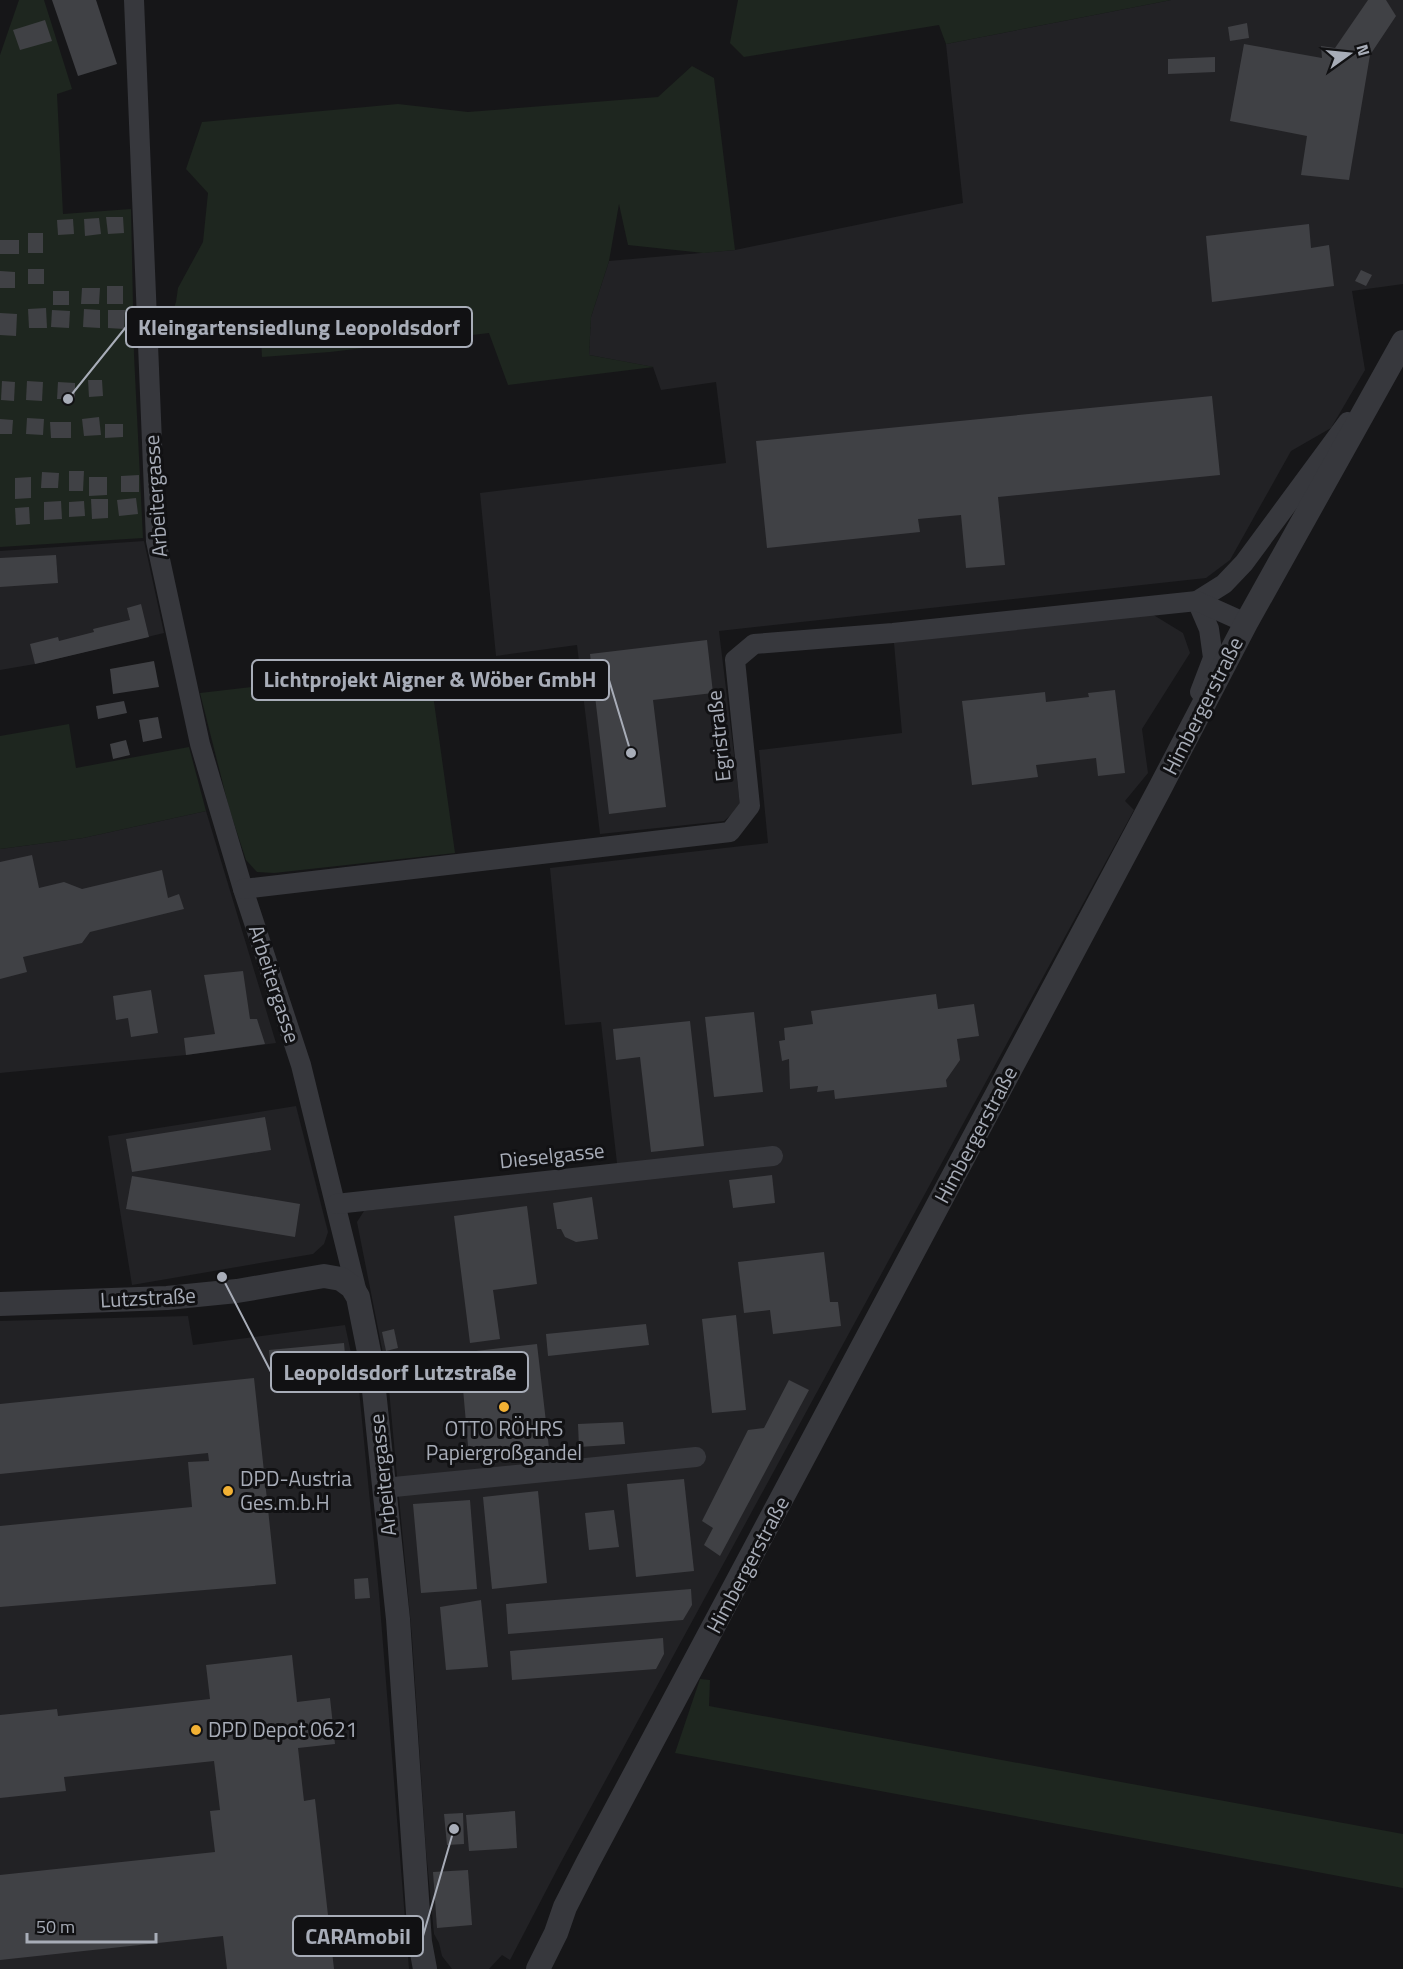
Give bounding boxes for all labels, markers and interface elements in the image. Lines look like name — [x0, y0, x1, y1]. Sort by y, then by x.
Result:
north arrow — [1319, 24, 1379, 84]
text: N — [1350, 42, 1377, 59]
callout: Kleingartensiedlung Leopoldsdorf — [126, 307, 472, 347]
text: Kleingartensiedlung Leopoldsdorf — [138, 310, 460, 344]
street label: Arbeitergasse — [135, 434, 175, 558]
street label: Himbergerstraße — [1153, 631, 1251, 780]
callout: Lichtprojekt Aigner & Wöber GmbH — [252, 660, 609, 700]
text: Lichtprojekt Aigner & Wöber GmbH — [264, 662, 596, 696]
street label: Egristraße — [697, 689, 739, 783]
street label: Arbeitergasse — [241, 920, 309, 1047]
street label: Himbergerstraße — [925, 1060, 1025, 1209]
street label: Dieselgasse — [498, 1134, 606, 1176]
street label: Lutzstraße — [99, 1279, 197, 1315]
callout: Leopoldsdorf Lutzstraße — [271, 1352, 528, 1392]
text: Leopoldsdorf Lutzstraße — [283, 1355, 517, 1389]
marker: OTTO RÖHRS Papiergroßgandel — [497, 1400, 511, 1414]
street label: Arbeitergasse — [360, 1412, 404, 1538]
place label: OTTO RÖHRS Papiergroßgandel — [426, 1412, 582, 1468]
place label: DPD-Austria Ges.m.b.H — [240, 1462, 352, 1518]
marker: DPD-Austria Ges.m.b.H — [221, 1484, 235, 1498]
street label: Himbergerstraße — [697, 1490, 797, 1639]
place label: DPD Depot 0621 — [208, 1713, 357, 1745]
marker: DPD Depot 0621 — [189, 1723, 203, 1737]
scale bar — [27, 1906, 156, 1944]
text: 50 m — [36, 1913, 75, 1940]
callout: CARAmobil — [293, 1916, 423, 1956]
text: CARAmobil — [305, 1919, 411, 1953]

